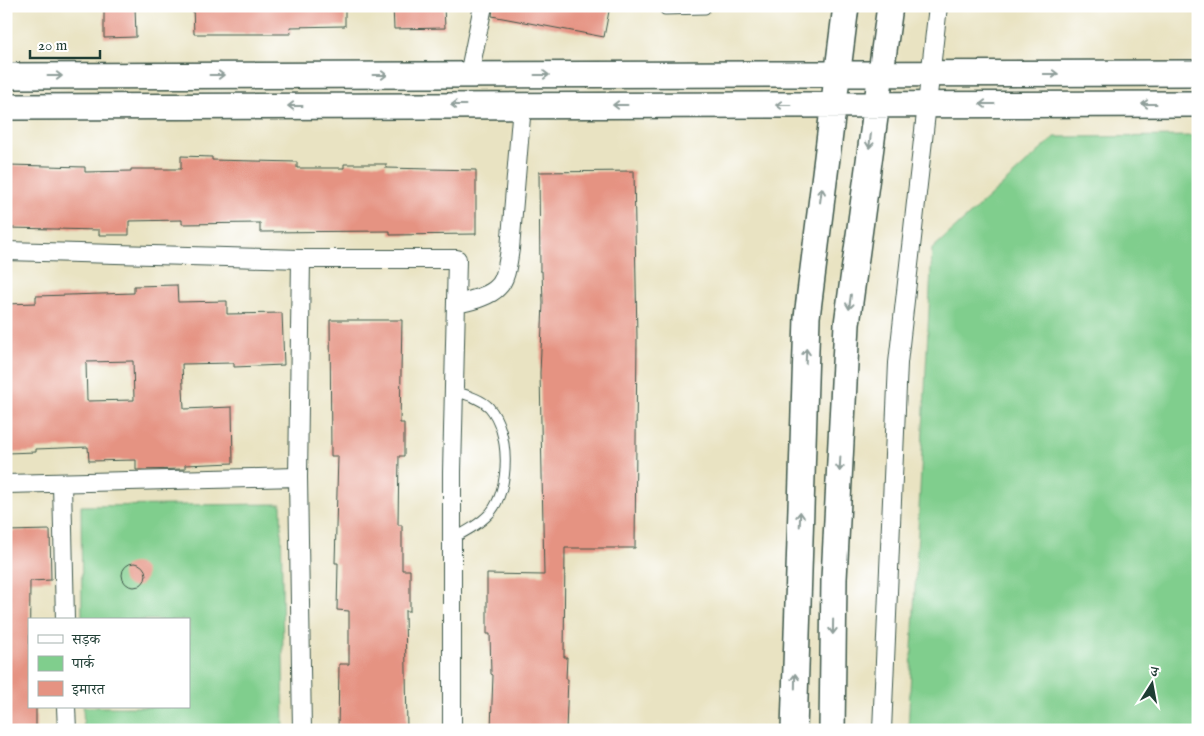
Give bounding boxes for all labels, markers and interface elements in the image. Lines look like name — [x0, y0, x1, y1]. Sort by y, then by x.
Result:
scale bar — [30, 28, 100, 60]
text: 20 m — [38, 36, 68, 55]
one-way arrow — [1043, 69, 1059, 78]
one-way arrow — [209, 70, 225, 80]
one-way arrow — [372, 70, 388, 80]
one-way arrow — [534, 70, 550, 80]
one-way arrow — [46, 71, 63, 81]
one-way arrow — [979, 99, 995, 109]
one-way arrow — [1141, 99, 1158, 109]
one-way arrow — [613, 100, 629, 110]
one-way arrow — [775, 100, 792, 110]
one-way arrow — [288, 101, 304, 111]
one-way arrow — [450, 101, 466, 110]
one-way arrow — [865, 133, 875, 149]
one-way arrow — [816, 187, 826, 203]
one-way arrow — [844, 294, 854, 310]
one-way arrow — [801, 348, 810, 364]
one-way arrow — [835, 456, 844, 472]
one-way arrow — [795, 511, 804, 527]
legend — [28, 618, 190, 708]
one-way arrow — [828, 618, 838, 634]
text: सड़क — [71, 630, 101, 649]
text: पार्क — [71, 654, 95, 673]
north arrow — [1126, 658, 1176, 708]
text: उ — [1148, 663, 1160, 682]
one-way arrow — [791, 673, 800, 689]
text: इमारत — [71, 680, 106, 699]

